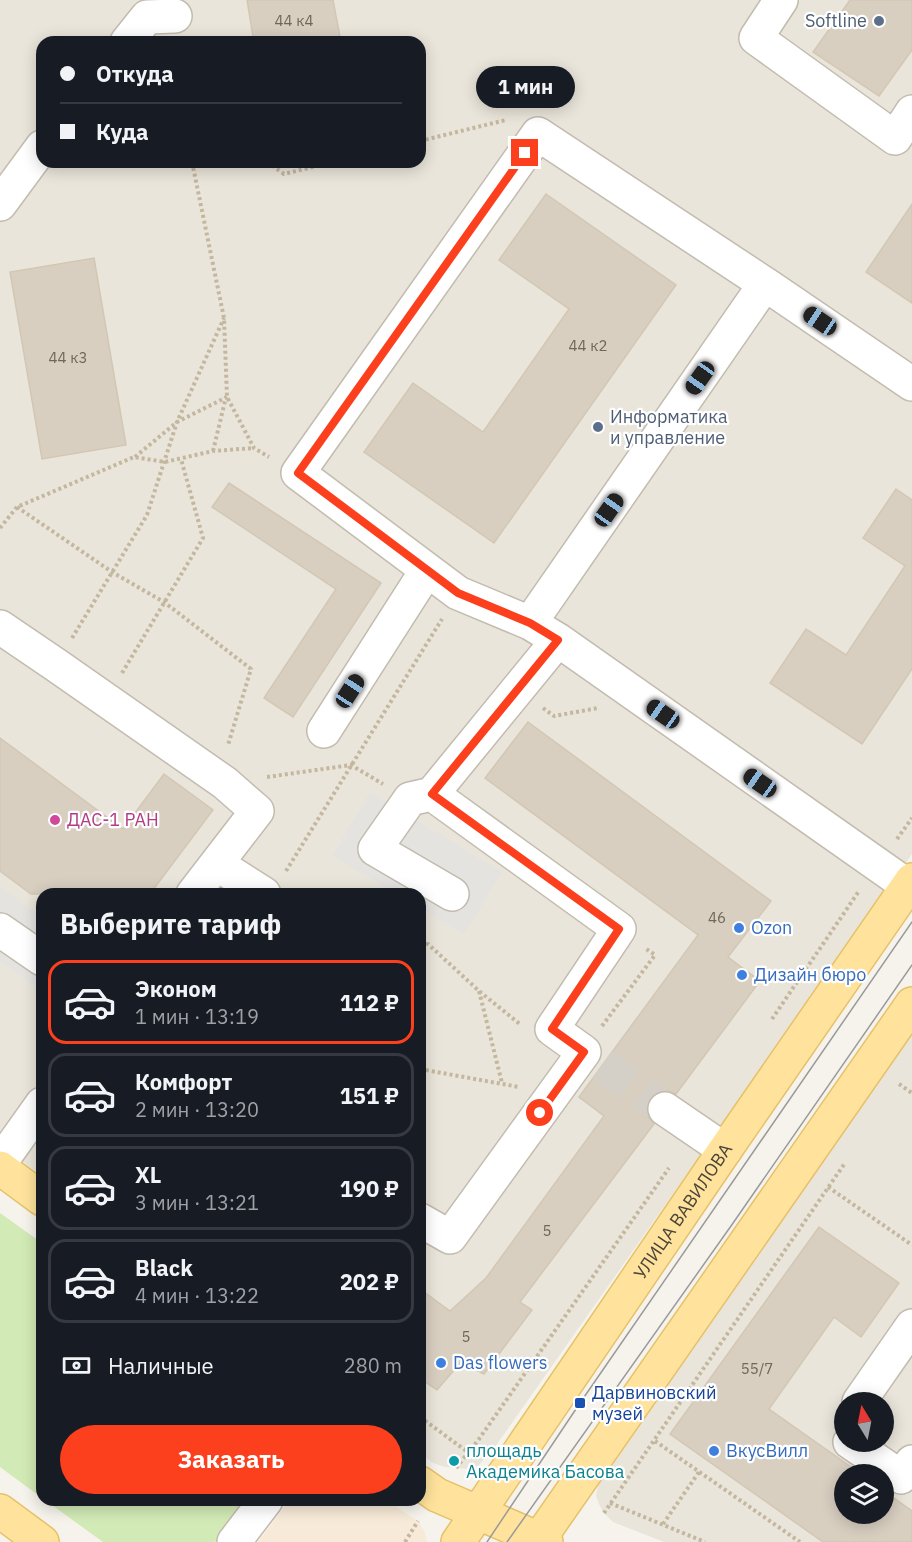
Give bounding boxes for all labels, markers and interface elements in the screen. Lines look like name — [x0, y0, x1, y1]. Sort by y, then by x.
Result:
place label: Softline — [805, 9, 867, 32]
house number: 44 к4 — [275, 11, 313, 30]
marker: Softline — [872, 14, 886, 28]
text: Откуда — [96, 59, 174, 88]
callout: 1 мин — [476, 66, 574, 108]
text: 1 мин — [498, 73, 553, 100]
text: Куда — [96, 117, 149, 146]
route end — [511, 139, 538, 166]
car — [800, 303, 840, 339]
house number: 44 к2 — [569, 336, 607, 355]
house number: 44 к3 — [49, 348, 87, 367]
car — [682, 358, 718, 398]
place label: Информатика и управление — [610, 405, 728, 449]
marker: Информатика и управление — [591, 420, 605, 434]
car — [591, 490, 627, 530]
car — [333, 671, 367, 711]
car — [643, 696, 683, 732]
car — [740, 765, 780, 801]
place label: ДАС-1 РАН — [67, 808, 159, 831]
marker: ДАС-1 РАН — [48, 813, 62, 827]
text: Выберите тариф — [60, 906, 281, 941]
house number: 46 — [708, 908, 726, 927]
place label: Ozon — [751, 916, 792, 939]
marker: Ozon — [732, 921, 746, 935]
place label: Дизайн бюро — [754, 963, 866, 986]
marker: Дизайн бюро — [735, 968, 749, 982]
text: Эконом — [135, 974, 217, 1003]
icon: car — [63, 975, 117, 1029]
text: 112 ₽ — [340, 988, 399, 1017]
text: 1 мин · 13:19 — [135, 1003, 259, 1030]
text: Комфорт — [135, 1067, 232, 1096]
icon: car — [63, 1068, 117, 1122]
text: 151 ₽ — [340, 1081, 399, 1110]
text: 2 мин · 13:20 — [135, 1096, 259, 1123]
route start — [526, 1099, 553, 1126]
street label: УЛИЦА ВАВИЛОВА — [628, 1138, 737, 1284]
text: XL — [135, 1160, 161, 1189]
icon: car — [63, 1161, 117, 1215]
text: 190 ₽ — [340, 1174, 399, 1203]
text: 3 мин · 13:21 — [135, 1189, 259, 1216]
house number: 5 — [542, 1221, 552, 1240]
text: Black — [135, 1253, 193, 1282]
icon: car — [63, 1254, 117, 1308]
text: 202 ₽ — [340, 1267, 399, 1296]
text: 4 мин · 13:22 — [135, 1282, 259, 1309]
house number: 5 — [461, 1327, 471, 1346]
icon: cash — [60, 1349, 93, 1382]
text: Наличные — [108, 1351, 214, 1380]
place label: Das flowers — [453, 1351, 547, 1374]
text: 280 m — [344, 1352, 402, 1379]
marker: Das flowers — [434, 1356, 448, 1370]
house number: 55/7 — [741, 1359, 773, 1378]
place label: Дарвиновский музей — [592, 1381, 717, 1425]
north arrow — [834, 1392, 894, 1452]
map controls — [834, 1392, 894, 1524]
marker: Дарвиновский музей — [573, 1396, 587, 1410]
button: Заказать — [60, 1425, 402, 1494]
place label: площадь Академика Басова — [466, 1439, 625, 1483]
place label: ВкусВилл — [726, 1439, 808, 1462]
marker: ВкусВилл — [707, 1444, 721, 1458]
marker: площадь Академика Басова — [447, 1454, 461, 1468]
button: layers — [834, 1464, 894, 1524]

